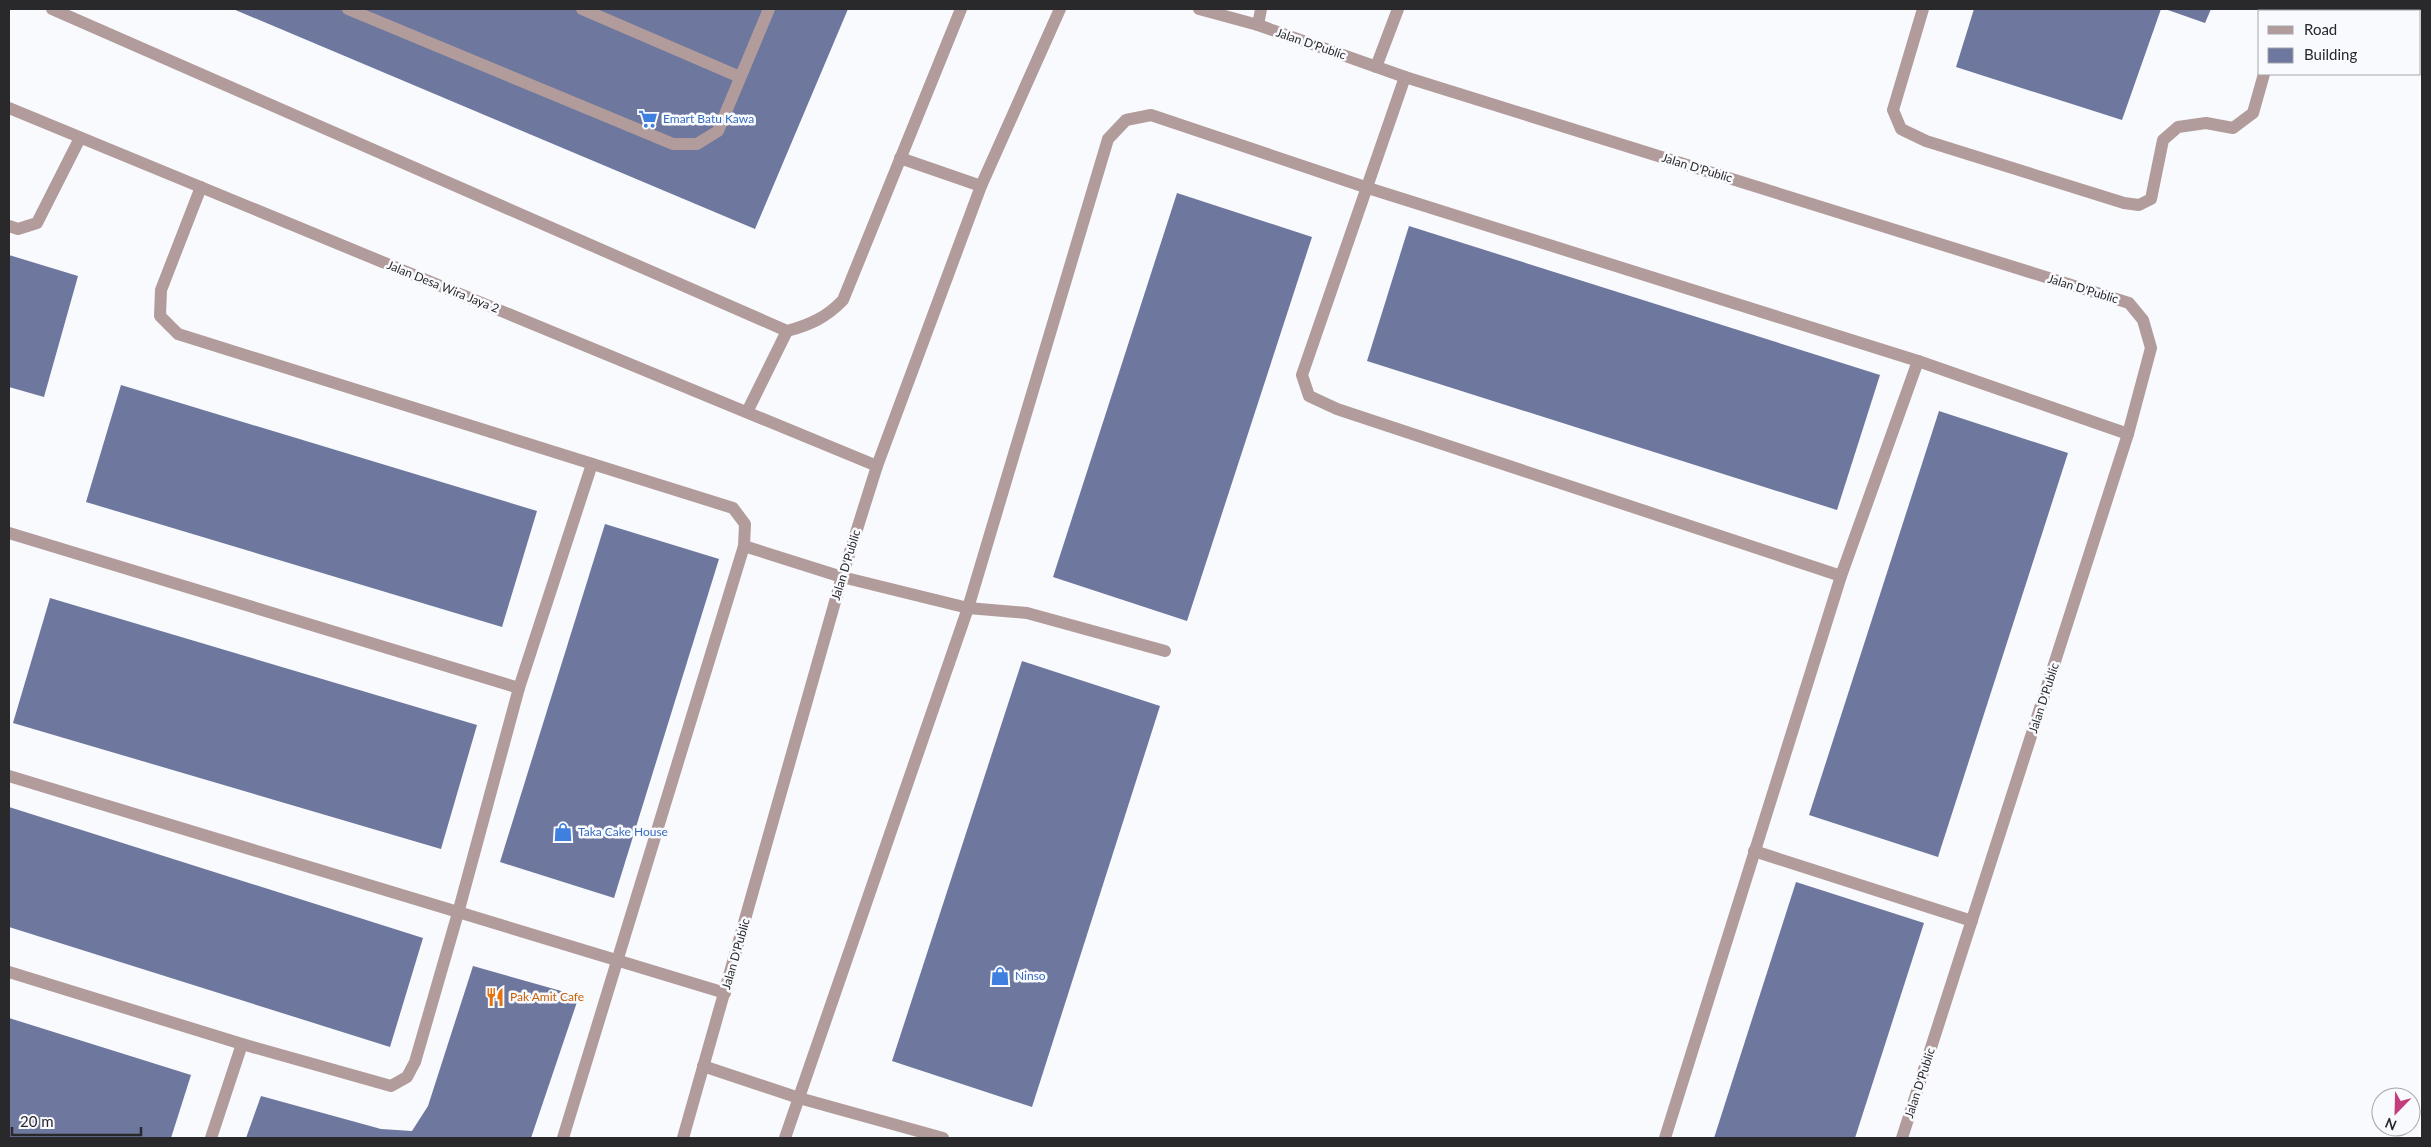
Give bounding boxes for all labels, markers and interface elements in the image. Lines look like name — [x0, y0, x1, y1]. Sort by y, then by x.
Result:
legend — [2258, 10, 2421, 75]
text: Road — [2304, 20, 2337, 38]
street label: Jalan D'Public — [1274, 25, 1348, 63]
text: Building — [2304, 45, 2357, 63]
supermarket icon: Emart Batu Kawa — [637, 108, 659, 130]
place label: Emart Batu Kawa — [663, 111, 754, 126]
street label: Jalan D'Public — [1660, 150, 1734, 185]
street label: Jalan Desa Wira Jaya 2 — [385, 257, 502, 316]
street label: Jalan D'Public — [2046, 271, 2120, 306]
street label: Jalan D'Public — [828, 528, 863, 602]
street label: Jalan D'Public — [2025, 661, 2062, 735]
shop icon: Taka Cake House — [552, 821, 574, 843]
place label: Taka Cake House — [578, 824, 668, 839]
street label: Jalan D'Public — [718, 916, 753, 991]
shop icon: Ninso — [989, 965, 1011, 987]
place label: Ninso — [1015, 968, 1046, 983]
restaurant icon: Pak Amit Cafe — [484, 986, 506, 1008]
place label: Pak Amit Cafe — [510, 989, 584, 1004]
street label: Jalan D'Public — [1901, 1046, 1938, 1120]
north arrow — [2371, 1087, 2421, 1137]
scale bar — [12, 1104, 141, 1136]
text: 20 m — [20, 1112, 54, 1130]
text: N — [2382, 1114, 2399, 1134]

